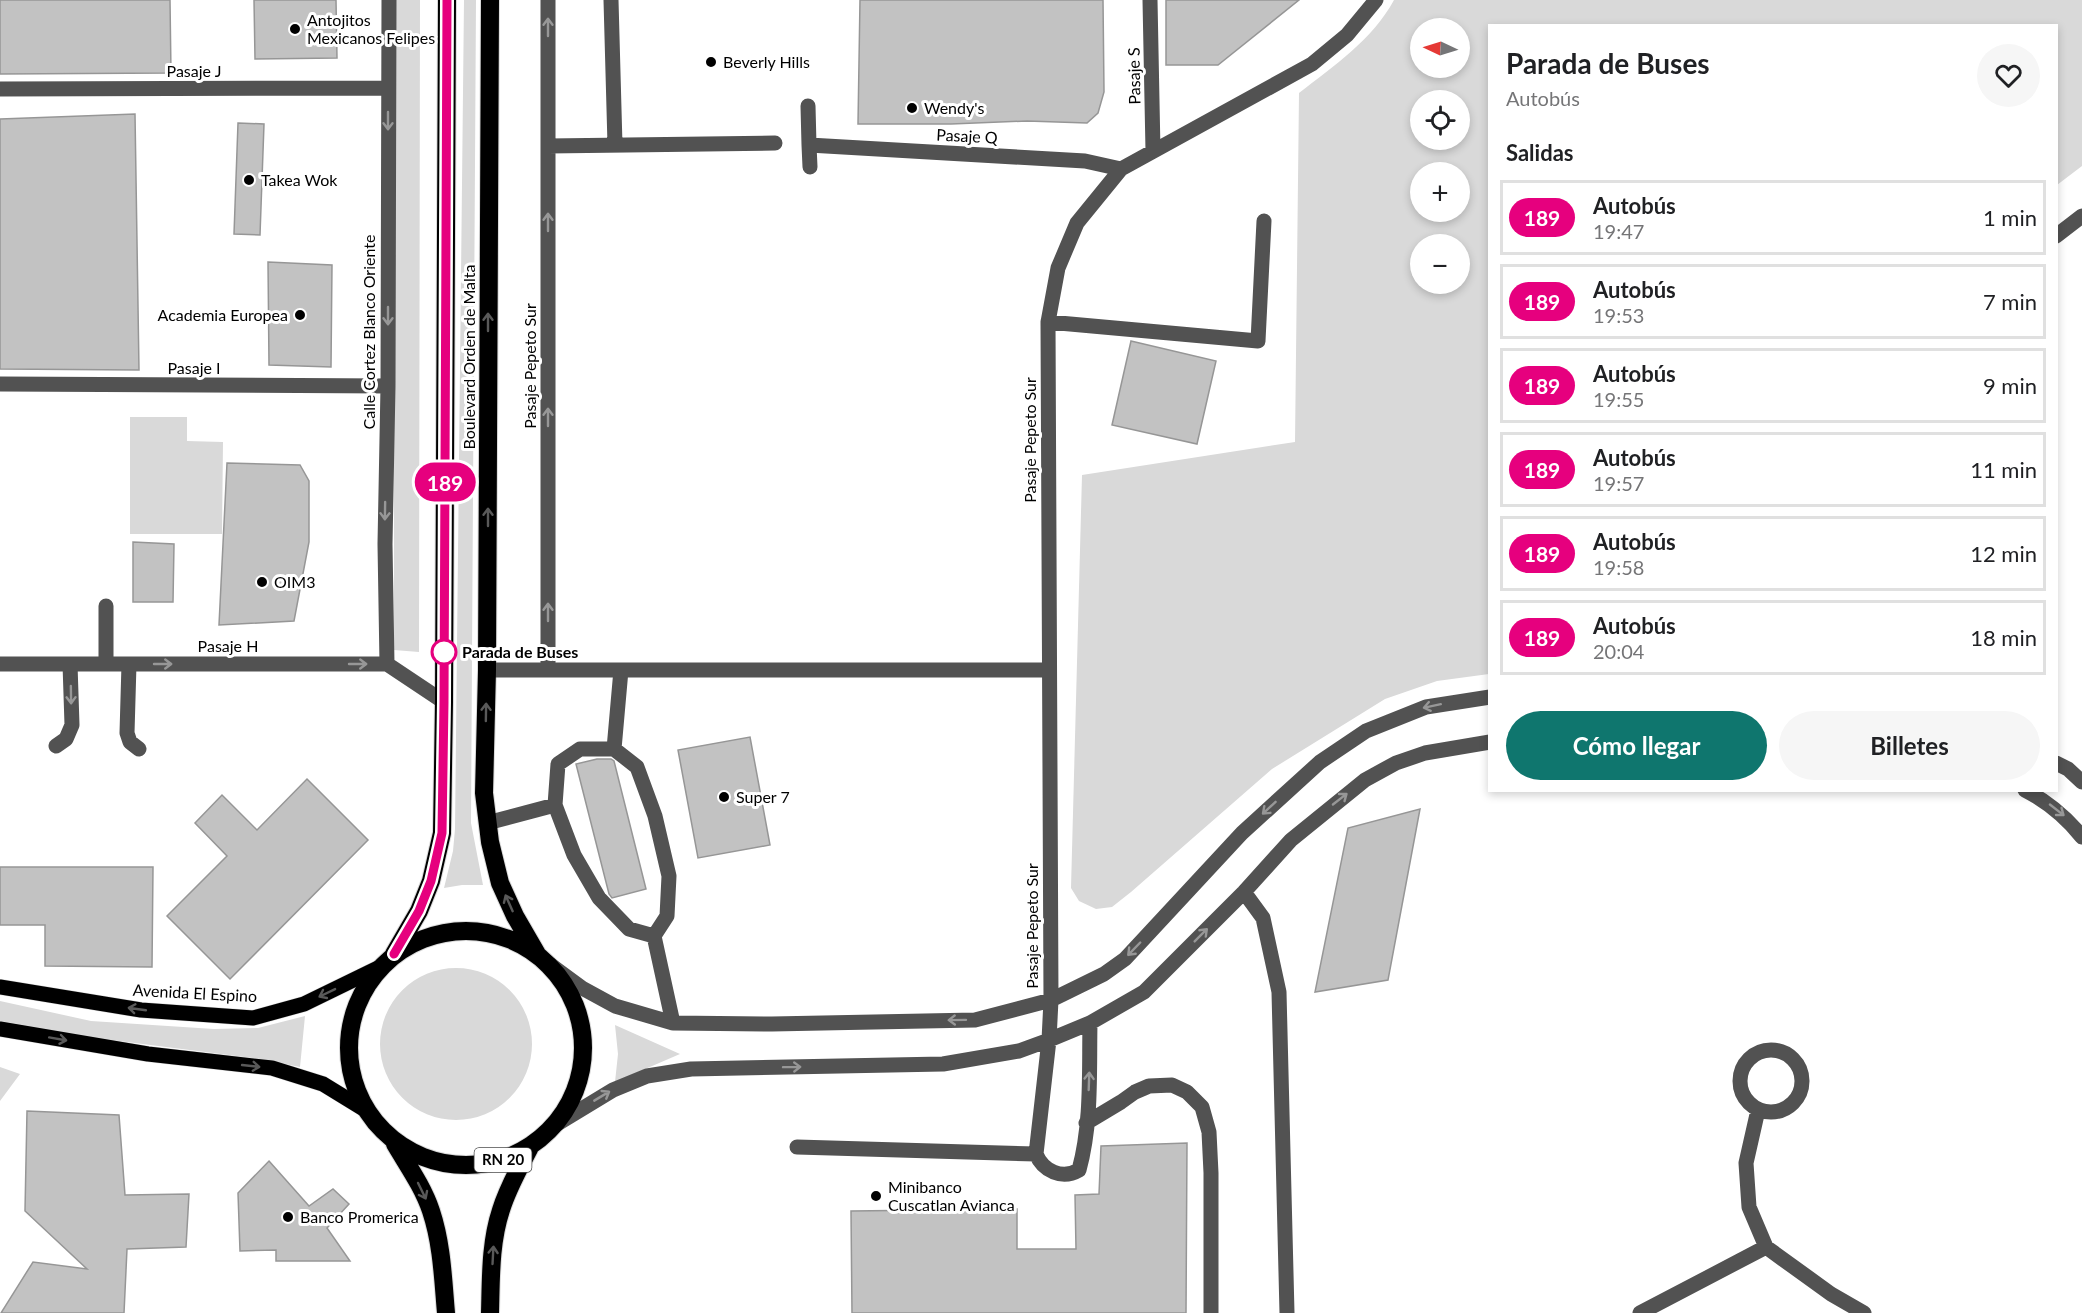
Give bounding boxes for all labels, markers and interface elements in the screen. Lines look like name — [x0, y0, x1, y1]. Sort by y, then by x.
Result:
place label: Antojitos Mexicanos Felipes — [307, 10, 435, 47]
one-way arrow — [542, 17, 554, 37]
north arrow — [1410, 18, 1470, 78]
map controls — [1410, 18, 1470, 294]
marker: Antojitos Mexicanos Felipes — [288, 22, 302, 36]
button: heart — [1977, 44, 2040, 107]
text: Parada de Buses — [1506, 46, 1710, 80]
street label: Pasaje S — [1124, 47, 1143, 105]
place label: Beverly Hills — [723, 52, 810, 71]
marker: Beverly Hills — [704, 55, 718, 69]
street label: Pasaje J — [167, 61, 221, 80]
text: Autobús — [1506, 86, 1580, 110]
button: locate — [1410, 90, 1470, 150]
place label: Wendy's — [924, 98, 984, 117]
marker: Wendy's — [905, 101, 919, 115]
one-way arrow — [382, 111, 394, 131]
street label: Pasaje Q — [936, 124, 998, 147]
text: Salidas — [1506, 139, 1573, 166]
button: + — [1410, 162, 1470, 222]
place label: Takea Wok — [261, 170, 338, 189]
marker: Takea Wok — [242, 173, 256, 187]
text: Autobús — [1593, 192, 1676, 219]
text: 1 min — [1983, 204, 2037, 231]
text: 189 — [1524, 205, 1560, 230]
one-way arrow — [542, 212, 554, 232]
text: 19:47 — [1593, 219, 1644, 243]
button: − — [1410, 234, 1470, 294]
street label: Calle Cortez Blanco Oriente — [359, 235, 378, 429]
street label: Boulevard Orden de Malta — [459, 265, 478, 450]
text: Autobús — [1593, 276, 1676, 303]
text: 7 min — [1983, 288, 2037, 315]
text: 189 — [1524, 289, 1560, 314]
street label: Pasaje Pepeto Sur — [520, 303, 539, 429]
text: 19:53 — [1593, 303, 1644, 327]
place label: Academia Europea — [158, 305, 288, 324]
one-way arrow — [382, 306, 394, 326]
marker: Academia Europea — [293, 308, 307, 322]
one-way arrow — [482, 312, 494, 332]
street label: Pasaje I — [167, 358, 221, 377]
text: Autobús — [1593, 360, 1676, 387]
text: 9 min — [1983, 372, 2037, 399]
text: 189 — [1524, 373, 1560, 398]
street label: Pasaje Pepeto Sur — [1020, 377, 1039, 503]
text: 19:55 — [1593, 387, 1644, 411]
one-way arrow — [542, 407, 554, 427]
text: Autobús — [1593, 444, 1676, 471]
text: 11 min — [1970, 456, 2037, 483]
text: 189 — [1524, 457, 1560, 482]
line badge: 189 — [410, 462, 480, 502]
text: 189 — [427, 470, 463, 495]
text: 19:57 — [1593, 471, 1644, 495]
one-way arrow — [380, 501, 391, 521]
one-way arrow — [482, 507, 494, 527]
text: Autobús — [1593, 528, 1676, 555]
text: 12 min — [1970, 540, 2037, 567]
text: 189 — [1524, 541, 1560, 566]
text: 19:58 — [1593, 555, 1644, 579]
place label: OIM3 — [274, 572, 315, 591]
marker: OIM3 — [255, 575, 269, 589]
one-way arrow — [542, 602, 554, 622]
text: Autobús — [1593, 612, 1676, 639]
text: 18 min — [1970, 624, 2037, 651]
text: 189 — [1524, 625, 1560, 650]
street label: Pasaje H — [198, 636, 258, 655]
marker: Parada de Buses — [431, 639, 457, 665]
text: 20:04 — [1593, 639, 1644, 663]
place label: Parada de Buses — [462, 642, 578, 661]
one-way arrow — [153, 658, 173, 670]
one-way arrow — [348, 658, 368, 670]
one-way arrow — [65, 684, 77, 704]
one-way arrow — [1423, 701, 1442, 712]
one-way arrow — [480, 702, 492, 722]
button: Cómo llegar — [1506, 711, 1767, 780]
button: Billetes — [1779, 711, 2040, 780]
place label: Super 7 — [736, 787, 790, 806]
marker: Super 7 — [717, 790, 731, 804]
one-way arrow — [1332, 793, 1348, 806]
one-way arrow — [1262, 801, 1277, 815]
one-way arrow — [2048, 804, 2064, 817]
street label: Pasaje Pepeto Sur — [1022, 863, 1041, 989]
one-way arrow — [503, 894, 514, 912]
one-way arrow — [1193, 928, 1208, 943]
one-way arrow — [1127, 942, 1142, 957]
street label: Avenida El Espino — [132, 980, 258, 1005]
one-way arrow — [319, 988, 337, 999]
one-way arrow — [128, 1003, 148, 1014]
one-way arrow — [947, 1014, 967, 1026]
one-way arrow — [47, 1034, 67, 1045]
one-way arrow — [240, 1061, 260, 1072]
one-way arrow — [782, 1061, 802, 1073]
one-way arrow — [1083, 1072, 1094, 1092]
one-way arrow — [593, 1090, 610, 1102]
road number: RN 20 — [474, 1148, 532, 1172]
place label: Minibanco Cuscatlan Avianca — [888, 1177, 1015, 1214]
one-way arrow — [416, 1181, 428, 1199]
marker: Minibanco Cuscatlan Avianca — [869, 1189, 883, 1203]
place label: Banco Promerica — [300, 1207, 419, 1226]
marker: Banco Promerica — [281, 1210, 295, 1224]
one-way arrow — [487, 1245, 498, 1265]

